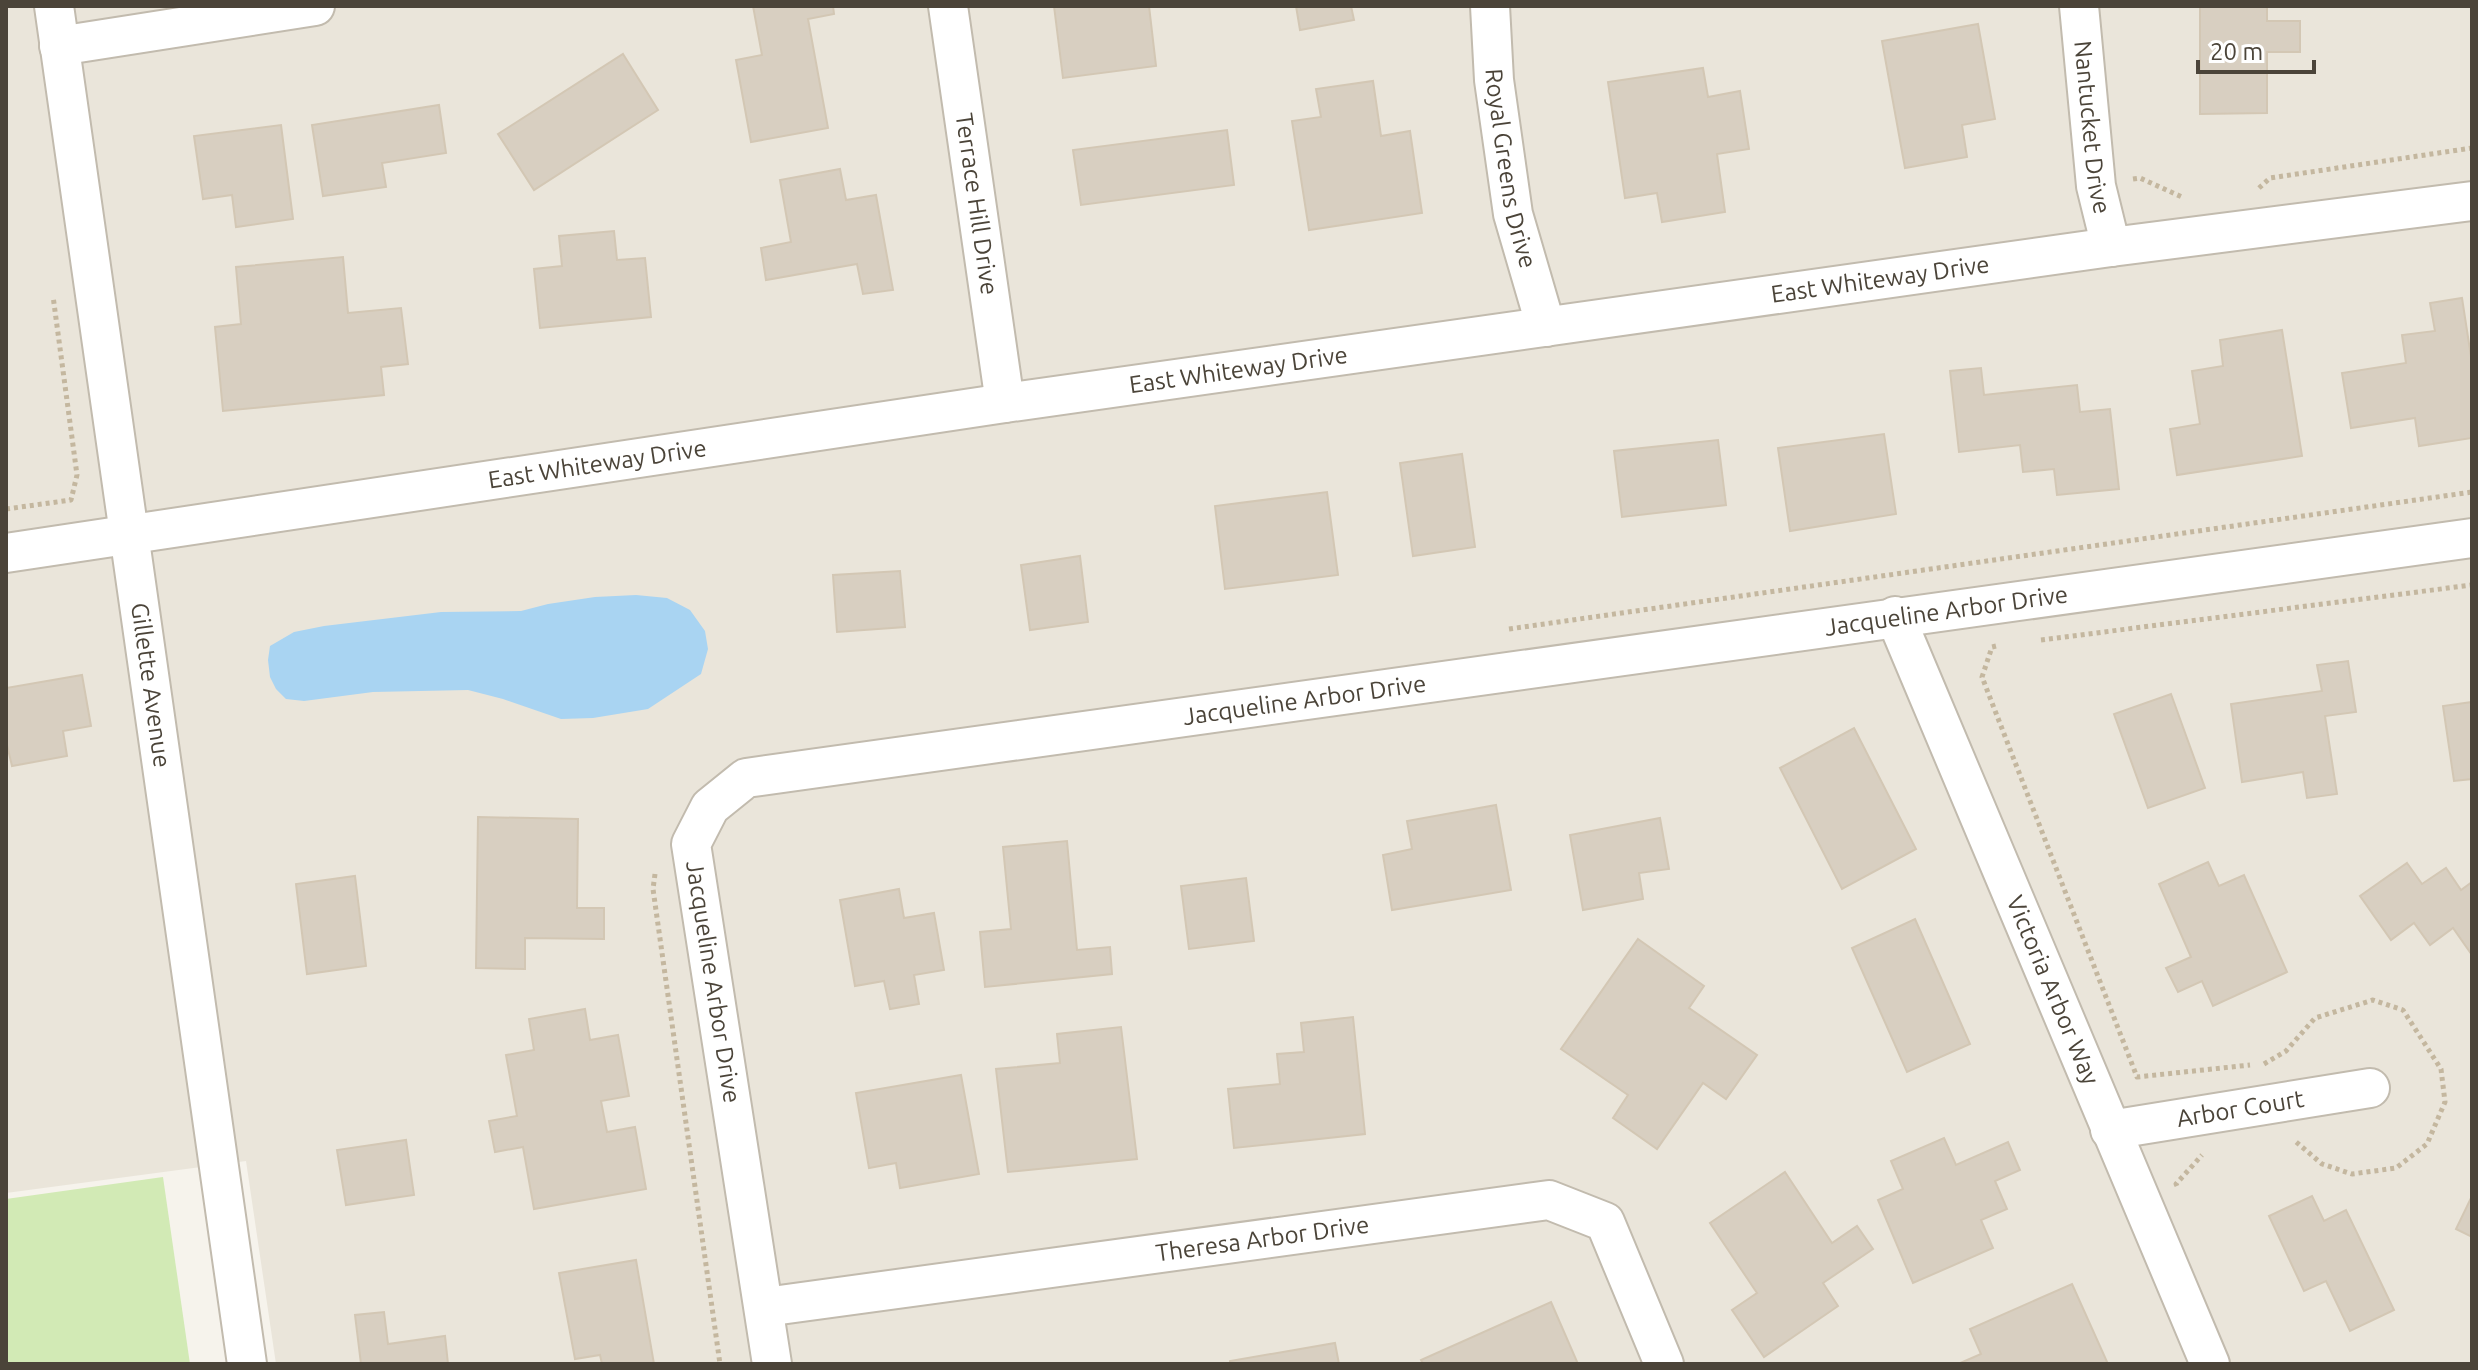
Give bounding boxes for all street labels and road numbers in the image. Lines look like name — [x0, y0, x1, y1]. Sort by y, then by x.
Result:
street label: Nantucket Drive — [2069, 39, 2116, 217]
street label: Royal Greens Drive — [1480, 68, 1542, 271]
street label: Terrace Hill Drive — [951, 111, 1003, 297]
street label: East Whiteway Drive — [1769, 250, 1991, 308]
street label: East Whiteway Drive — [1127, 341, 1349, 398]
street label: East Whiteway Drive — [486, 434, 708, 493]
street label: Jacqueline Arbor Drive — [1823, 580, 2070, 641]
street label: Gillette Avenue — [126, 601, 176, 769]
street label: Jacqueline Arbor Drive — [1181, 670, 1428, 730]
street label: Jacqueline Arbor Drive — [681, 859, 746, 1105]
street label: Victoria Arbor Way — [2001, 892, 2105, 1089]
street label: Arbor Court — [2175, 1085, 2306, 1132]
street label: Theresa Arbor Drive — [1154, 1211, 1371, 1267]

